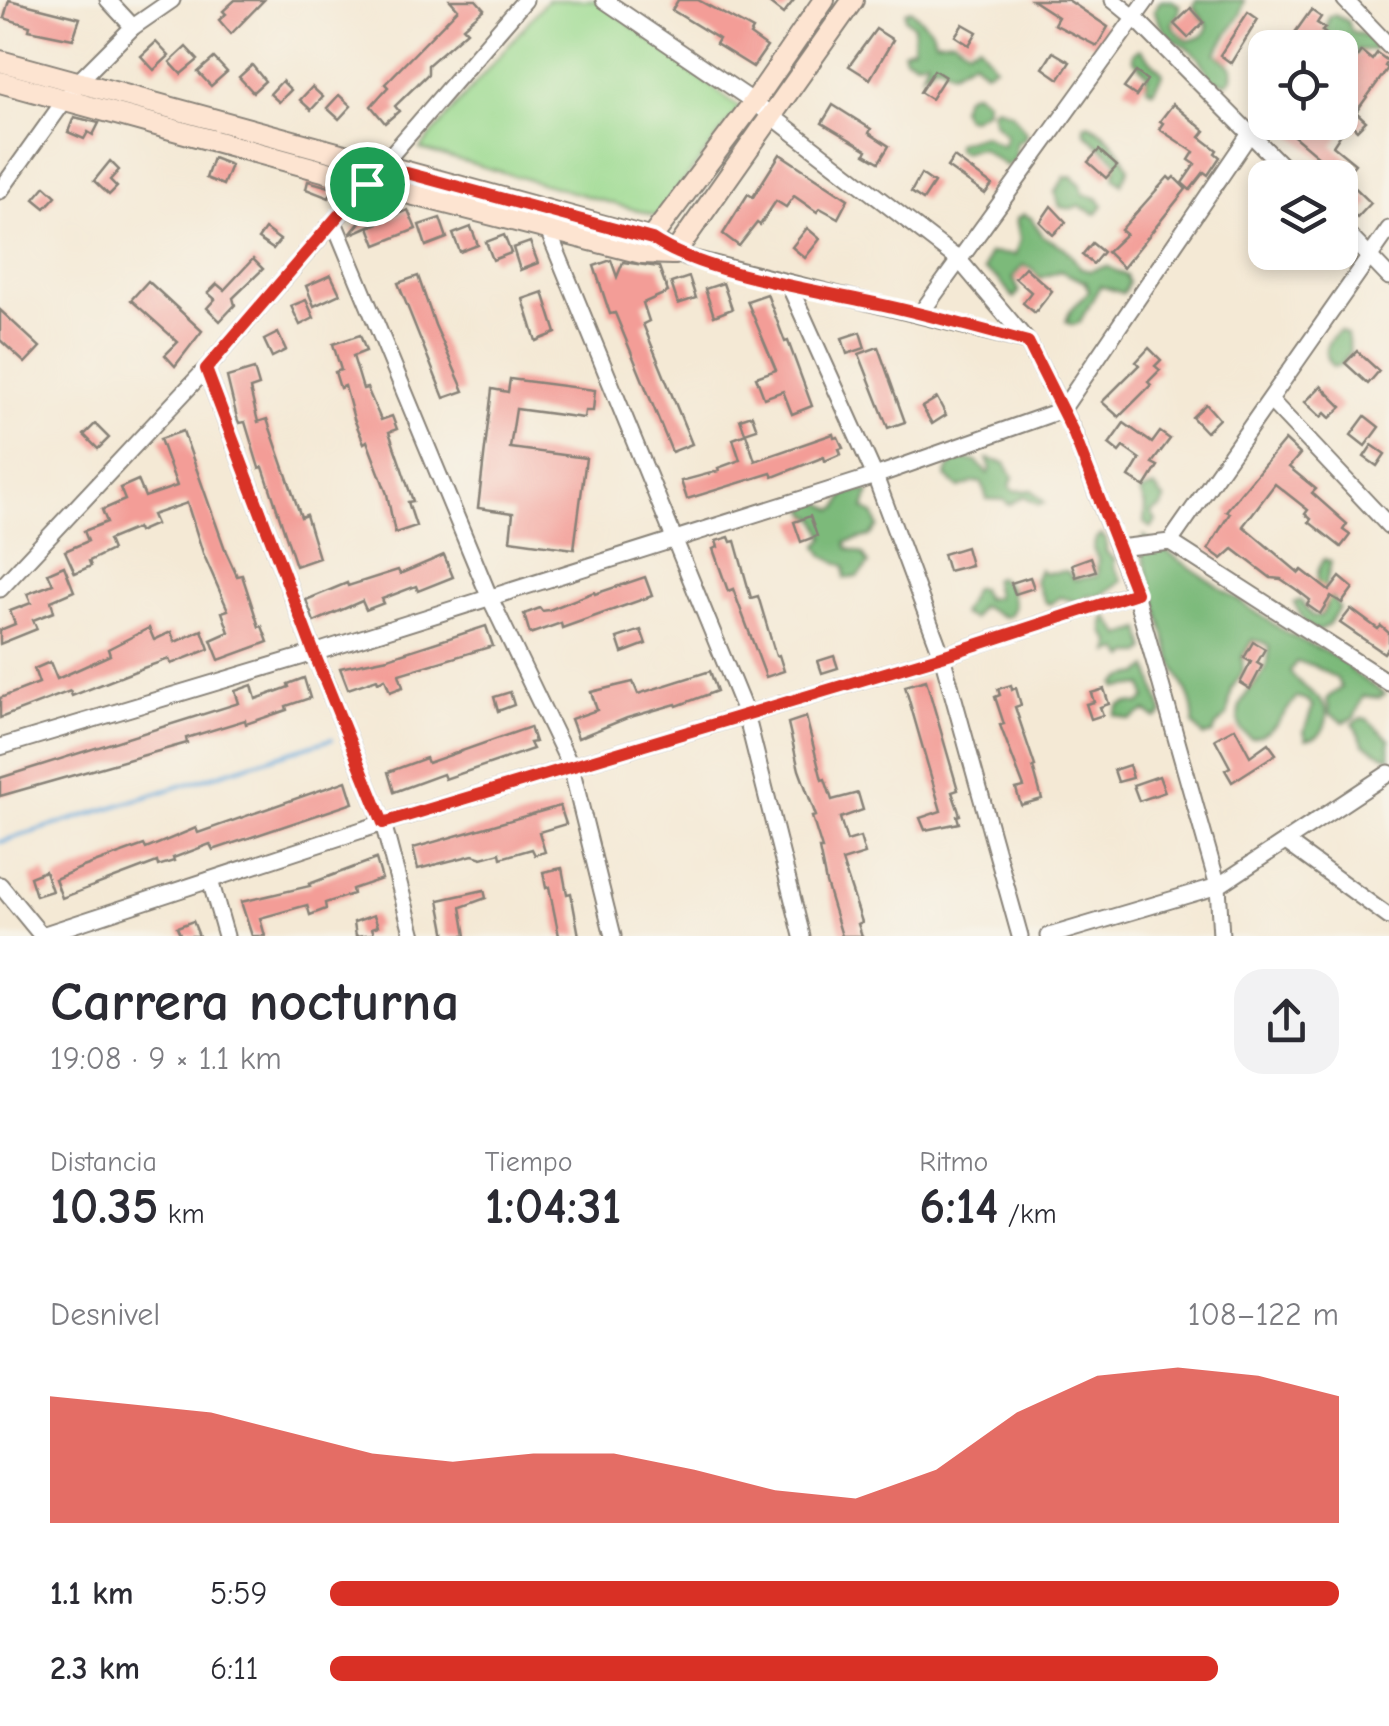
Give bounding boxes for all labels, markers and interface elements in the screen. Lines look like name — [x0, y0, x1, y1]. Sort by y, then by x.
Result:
map controls — [1248, 30, 1358, 270]
button: locate — [1248, 30, 1358, 140]
pin — [325, 142, 410, 227]
icon: arrive — [340, 157, 395, 212]
button: layers — [1248, 160, 1358, 270]
button: share — [1234, 969, 1339, 1074]
text: Carrera nocturna — [50, 970, 459, 1034]
text: 19:08 · 9 × 1.1 km — [50, 1040, 282, 1077]
text: Distancia — [50, 1146, 157, 1178]
text: Tiempo — [485, 1146, 573, 1178]
text: Ritmo — [919, 1146, 988, 1178]
text: 10.35 — [50, 1178, 159, 1236]
text: 1:04:31 — [485, 1178, 621, 1236]
text: 6:14 — [919, 1178, 998, 1236]
text: km — [159, 1198, 205, 1230]
text: /km — [998, 1198, 1057, 1230]
text: Desnivel — [50, 1296, 160, 1333]
text: 108–122 m — [1188, 1296, 1339, 1333]
text: 1.1 km — [50, 1575, 133, 1612]
text: 5:59 — [210, 1575, 267, 1612]
text: 2.3 km — [50, 1650, 140, 1687]
text: 6:11 — [210, 1650, 258, 1687]

